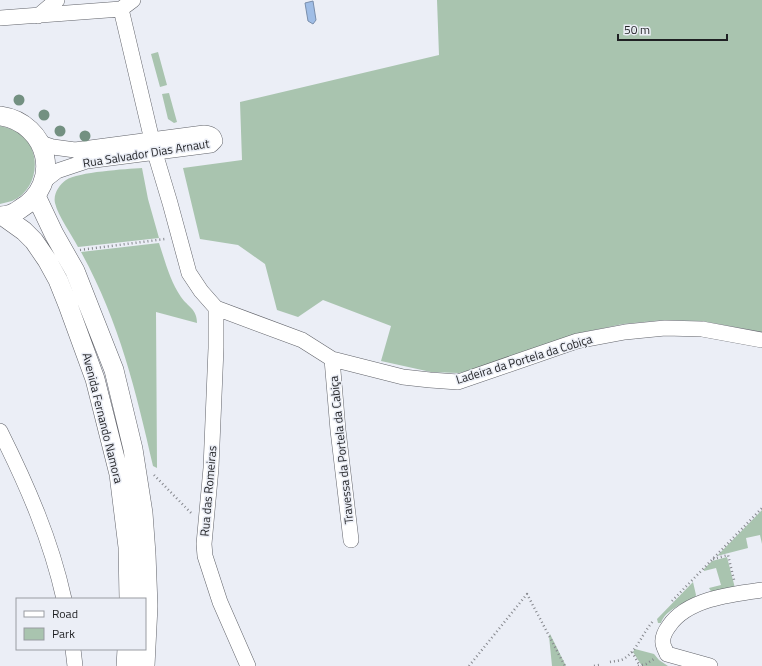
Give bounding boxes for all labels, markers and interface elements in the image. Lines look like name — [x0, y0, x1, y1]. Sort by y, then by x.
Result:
scale bar — [618, 16, 727, 42]
text: 50 m — [624, 20, 650, 39]
street label: Rua Salvador Dias Arnaut — [81, 133, 211, 172]
street label: Ladeira da Portela da Cobiça — [453, 329, 595, 389]
street label: Avenida Fernando Namora — [78, 351, 128, 485]
street label: Travessa da Portela da Cabiça — [324, 375, 358, 525]
street label: Rua das Romeiras — [195, 444, 221, 537]
legend — [16, 598, 146, 650]
text: Road — [52, 604, 78, 623]
text: Park — [52, 624, 75, 643]

